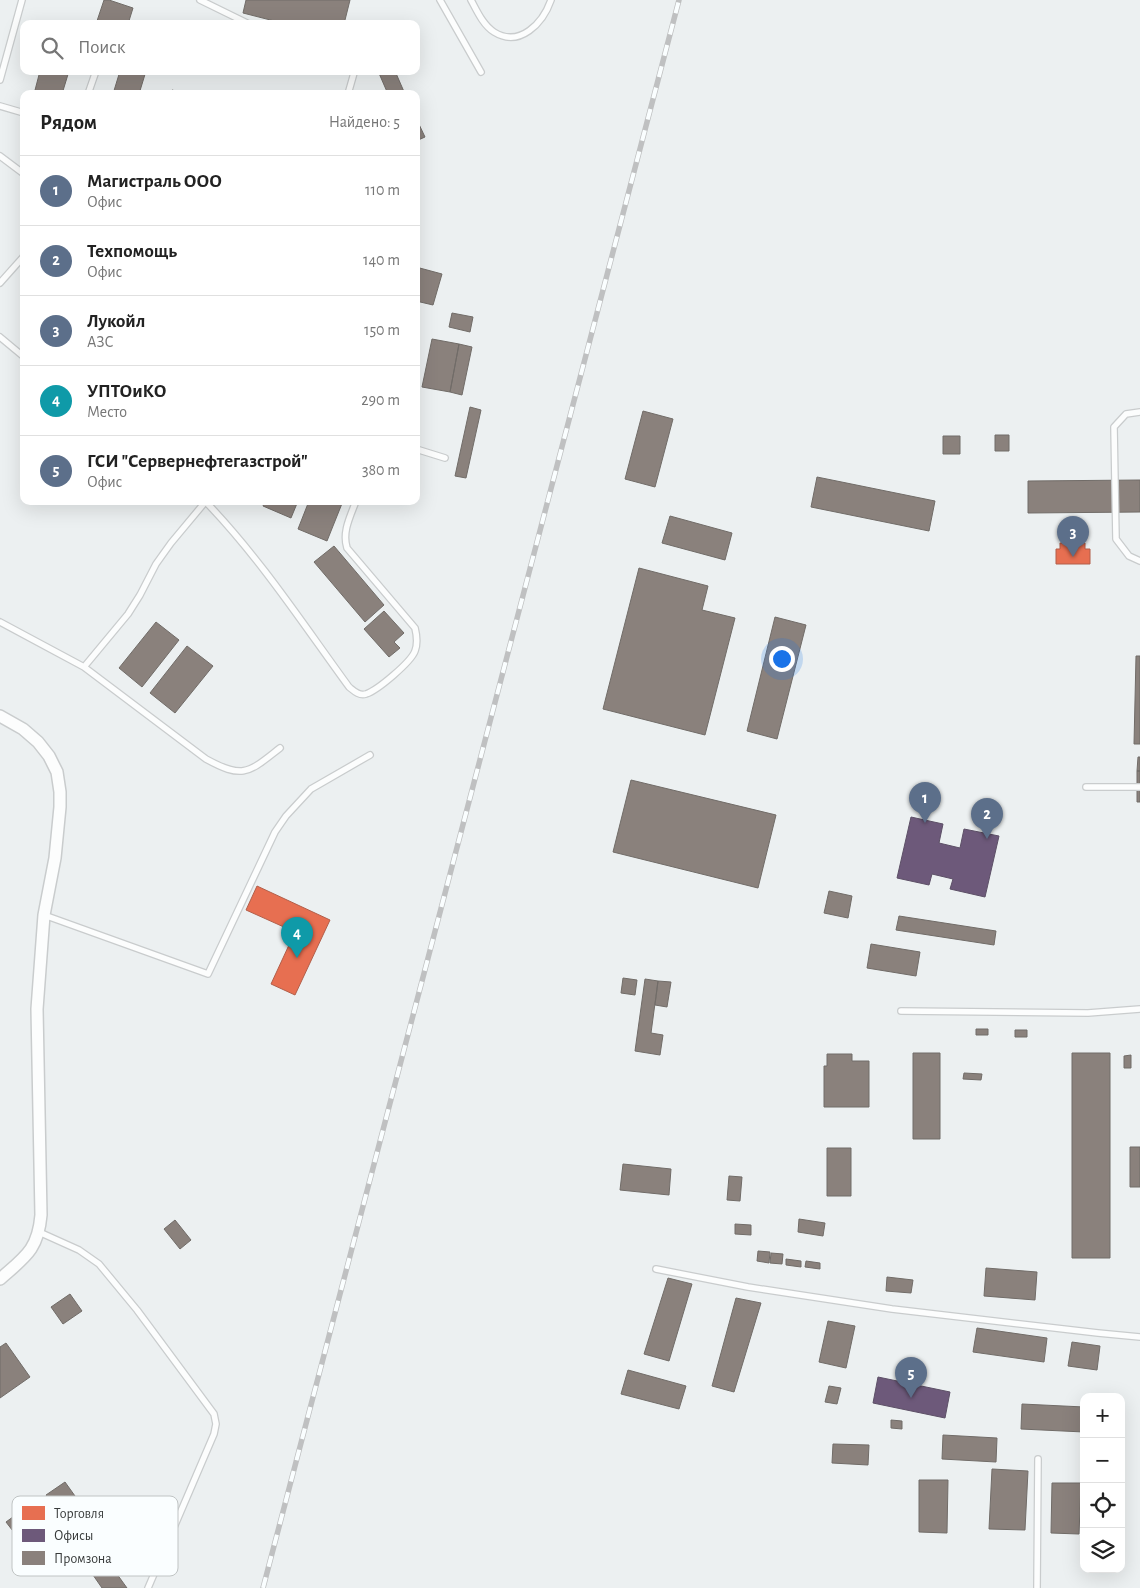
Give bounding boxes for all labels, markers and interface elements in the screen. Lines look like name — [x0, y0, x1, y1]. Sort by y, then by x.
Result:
search box — [20, 20, 420, 75]
icon: search — [38, 34, 66, 62]
text: Поиск — [78, 38, 125, 57]
text: Рядом — [40, 112, 97, 133]
text: Найдено: 5 — [329, 114, 400, 130]
text: Магистраль ООО — [87, 172, 222, 191]
text: 1 — [53, 182, 59, 198]
text: 110 m — [365, 182, 400, 198]
text: Офис — [87, 194, 122, 210]
text: Техпомощь — [87, 242, 177, 261]
text: 2 — [52, 252, 60, 268]
text: 140 m — [363, 252, 400, 268]
text: Офис — [87, 264, 122, 280]
text: Лукойл — [87, 312, 145, 331]
text: 3 — [53, 322, 59, 338]
text: 150 m — [364, 322, 400, 338]
text: АЗС — [87, 334, 114, 350]
text: УПТОиКО — [87, 382, 167, 401]
text: 4 — [52, 392, 60, 408]
text: 290 m — [361, 392, 400, 408]
text: Место — [87, 404, 127, 420]
text: ГСИ "Сервернефтегазстрой" — [87, 452, 308, 471]
text: 5 — [53, 462, 59, 478]
text: 380 m — [362, 462, 400, 478]
text: Офис — [87, 474, 122, 490]
pin: 3 — [1057, 516, 1089, 557]
your location — [769, 646, 795, 672]
pin: 1 — [909, 782, 941, 823]
pin: 2 — [971, 798, 1003, 839]
pin: 4 — [281, 917, 313, 958]
pin: 5 — [895, 1357, 927, 1398]
map controls — [1080, 1393, 1125, 1573]
button: + — [1080, 1393, 1125, 1438]
button: − — [1080, 1438, 1125, 1483]
button: locate — [1080, 1483, 1125, 1528]
legend — [12, 1496, 178, 1576]
text: Торговля — [54, 1507, 104, 1521]
button: layers — [1080, 1528, 1125, 1573]
text: Офисы — [54, 1529, 93, 1543]
text: Промзона — [54, 1552, 112, 1566]

